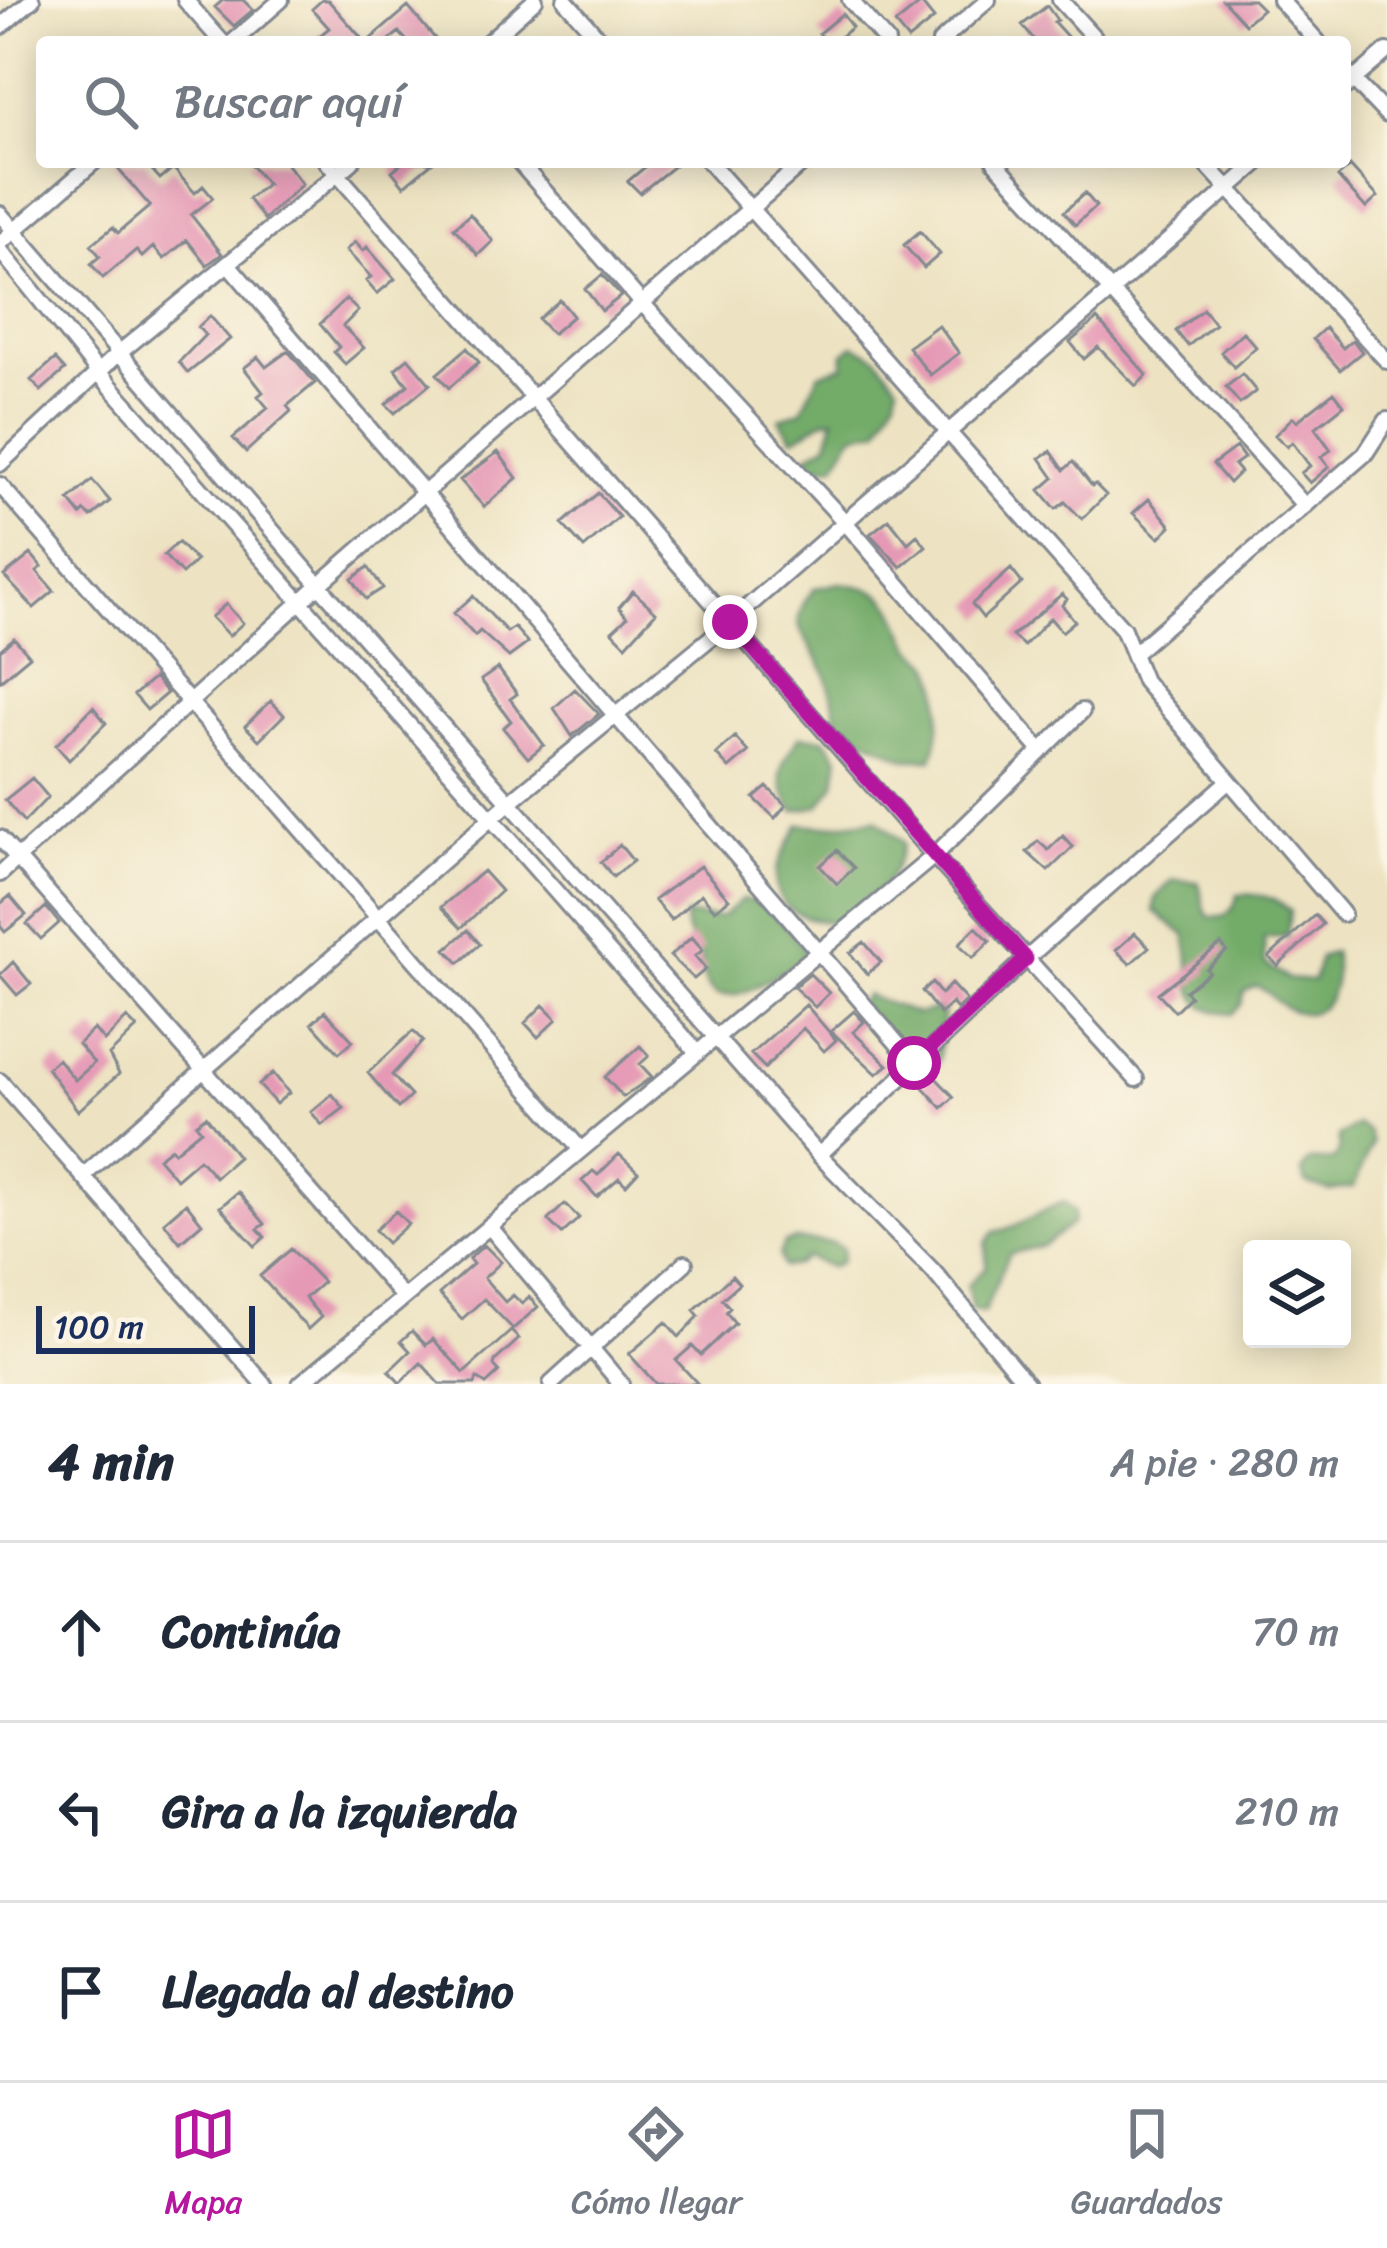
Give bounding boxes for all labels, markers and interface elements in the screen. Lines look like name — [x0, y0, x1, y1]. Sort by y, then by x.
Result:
search box — [36, 36, 1351, 168]
text: Buscar aquí — [174, 62, 403, 142]
icon: search — [78, 69, 144, 135]
route end — [703, 595, 757, 649]
route start — [887, 1036, 941, 1090]
map controls — [1243, 1240, 1351, 1348]
button: layers — [1243, 1240, 1351, 1348]
text: 100 m — [54, 1298, 144, 1356]
scale bar — [36, 1300, 255, 1353]
text: 4 min — [48, 1417, 174, 1507]
text: A pie · 280 m — [1110, 1428, 1339, 1497]
text: Continúa — [162, 1592, 340, 1672]
text: 70 m — [1252, 1597, 1339, 1666]
icon: ahead — [48, 1599, 114, 1665]
text: Gira a la izquierda — [162, 1772, 517, 1852]
text: 210 m — [1235, 1777, 1339, 1846]
icon: left — [48, 1779, 114, 1845]
text: Llegada al destino — [162, 1952, 514, 2032]
icon: arrive — [48, 1959, 114, 2025]
tab: Mapa — [165, 2101, 242, 2231]
tab: Cómo llegar — [571, 2101, 742, 2231]
tab: Guardados — [1071, 2101, 1222, 2231]

